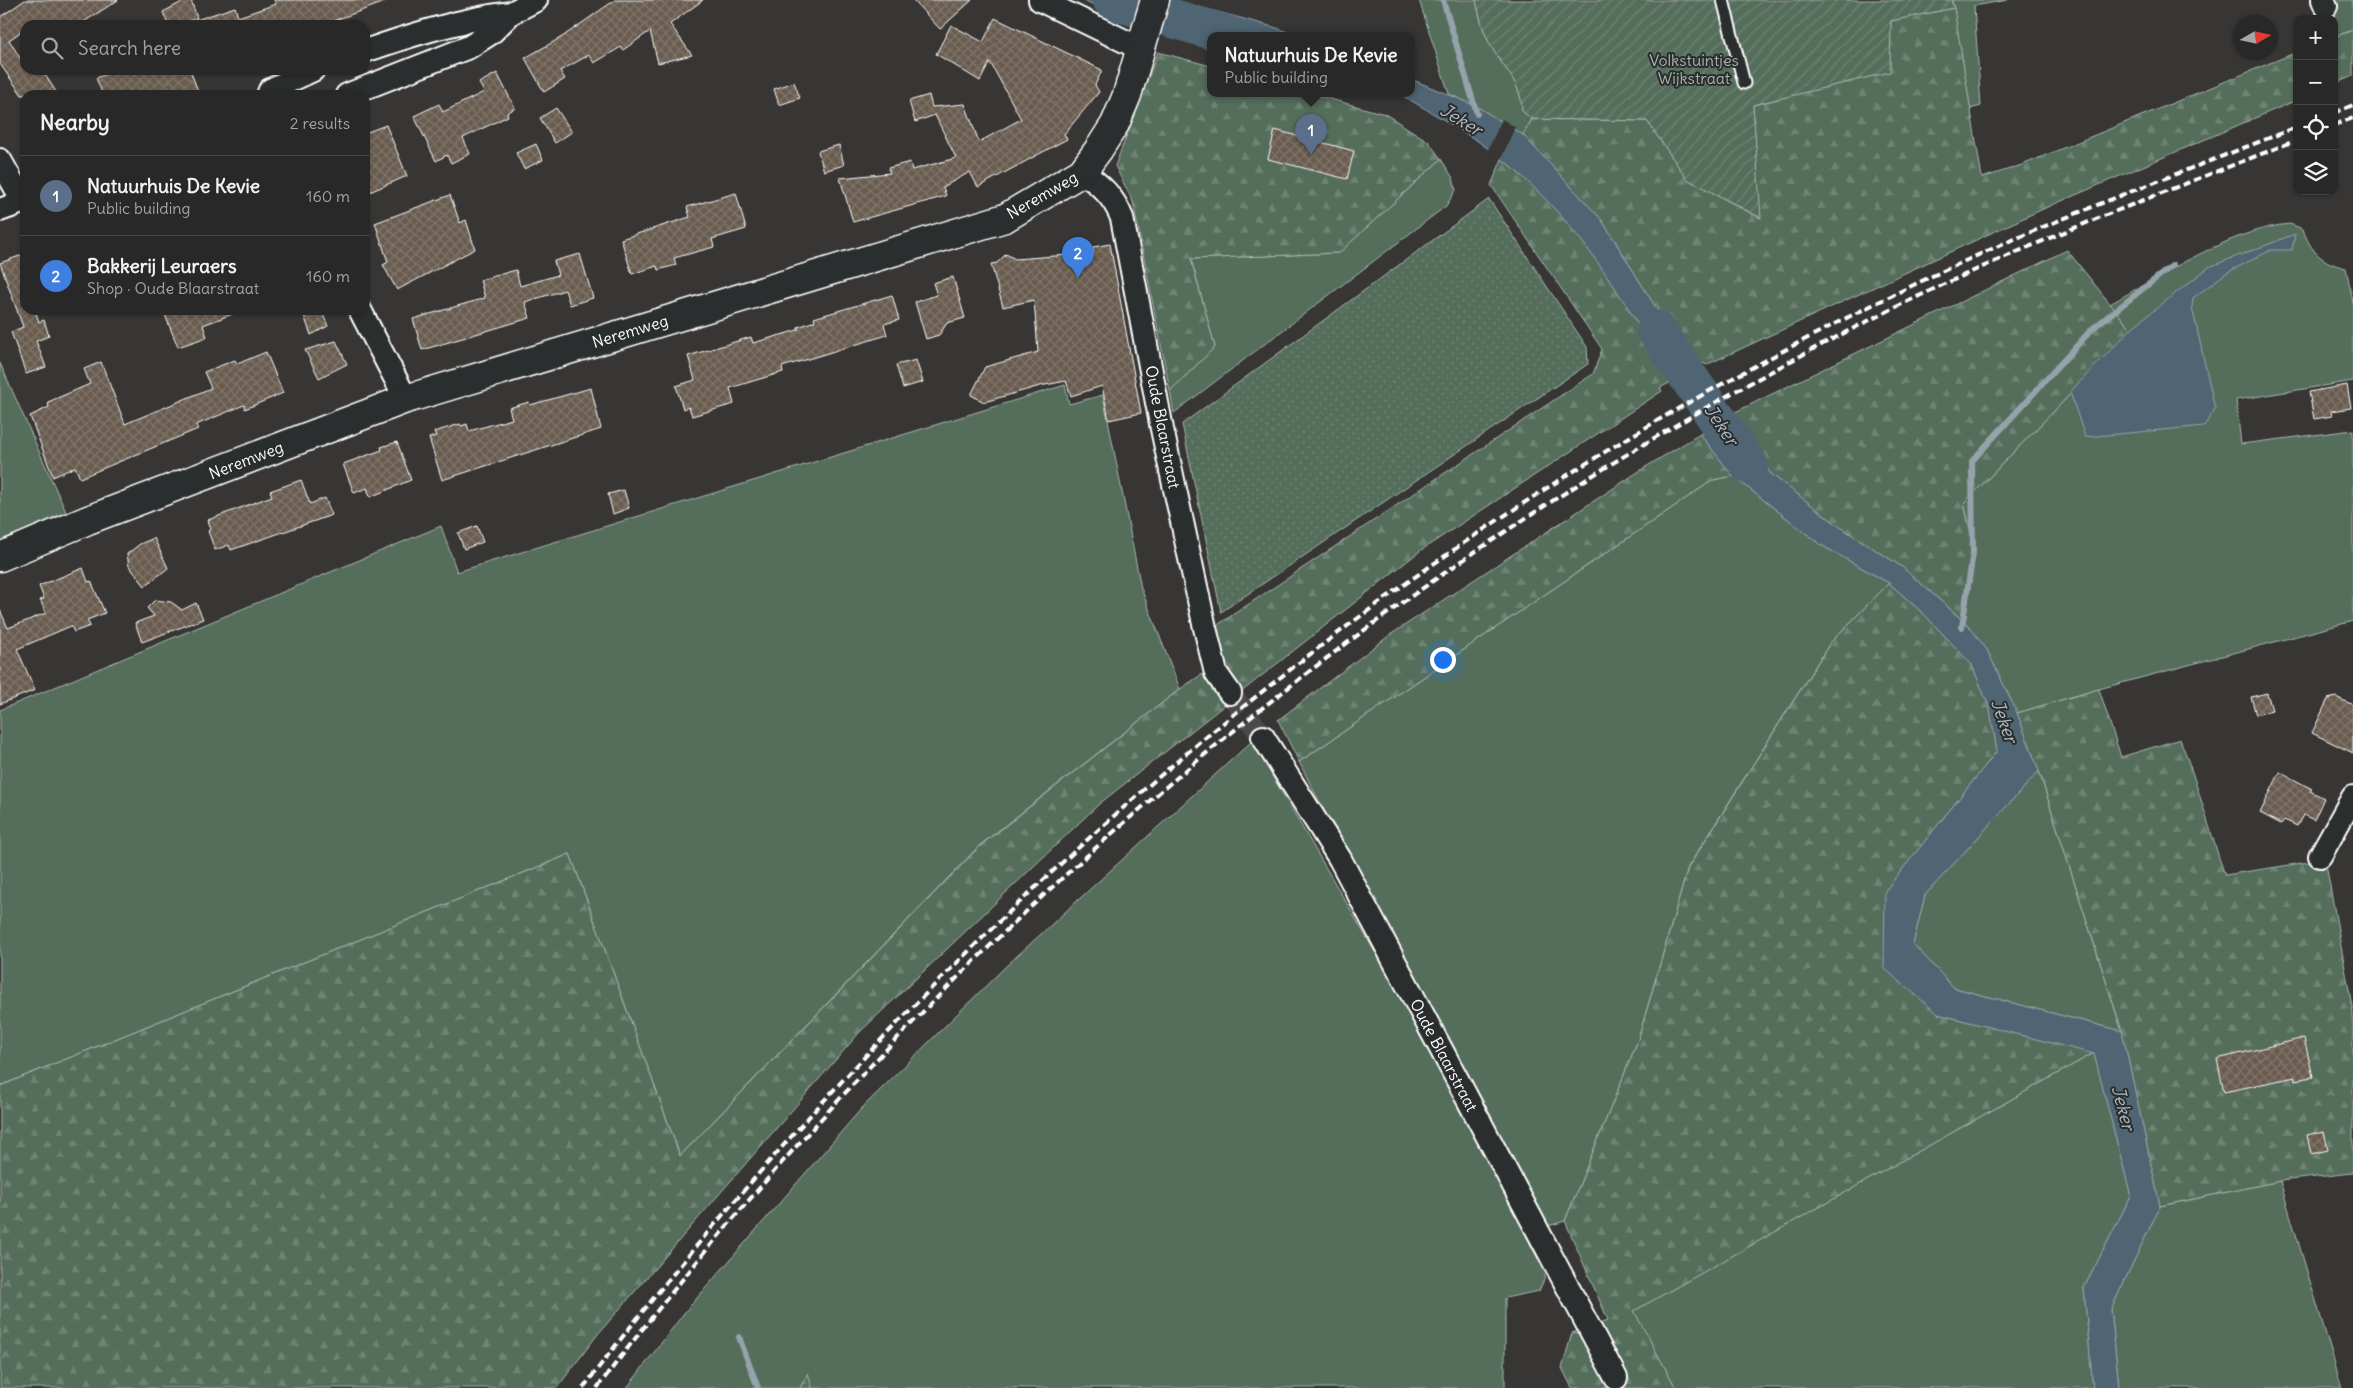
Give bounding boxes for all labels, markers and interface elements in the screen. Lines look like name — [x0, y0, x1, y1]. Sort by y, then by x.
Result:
north arrow — [2233, 15, 2278, 60]
map controls — [2293, 15, 2338, 195]
button: + — [2293, 15, 2338, 60]
search box — [20, 20, 370, 75]
popup — [1207, 32, 1415, 97]
icon: search — [38, 34, 66, 62]
text: Search here — [78, 36, 181, 60]
text: Natuurhuis De Kevie — [1225, 43, 1397, 67]
park label: Volkstuintjes Wijkstraat — [1649, 50, 1739, 88]
button: − — [2293, 60, 2338, 105]
text: Public building — [1225, 67, 1328, 87]
water label: Jeker — [1436, 98, 1489, 142]
button: locate — [2293, 105, 2338, 150]
text: Nearby — [40, 109, 110, 136]
text: 2 results — [290, 113, 350, 133]
pin: 1 — [1295, 114, 1327, 155]
button: layers — [2293, 150, 2338, 195]
street label: Neremweg — [1003, 167, 1081, 223]
text: Natuurhuis De Kevie — [87, 174, 260, 198]
text: 1 — [53, 186, 59, 206]
text: 160 m — [306, 186, 350, 206]
text: Public building — [87, 198, 190, 218]
pin: 2 — [1062, 237, 1094, 278]
text: Bakkerij Leuraers — [87, 254, 237, 278]
text: 2 — [52, 266, 60, 286]
text: 160 m — [306, 266, 350, 286]
text: Shop · Oude Blaarstraat — [87, 278, 259, 298]
street label: Neremweg — [590, 310, 670, 352]
street label: Oude Blaarstraat — [1141, 364, 1185, 491]
water label: Jeker — [1699, 400, 1745, 452]
street label: Neremweg — [206, 437, 286, 483]
your location — [1430, 647, 1456, 673]
water label: Jeker — [1986, 696, 2024, 748]
street label: Oude Blaarstraat — [1406, 995, 1482, 1115]
water label: Jeker — [2107, 1083, 2141, 1135]

